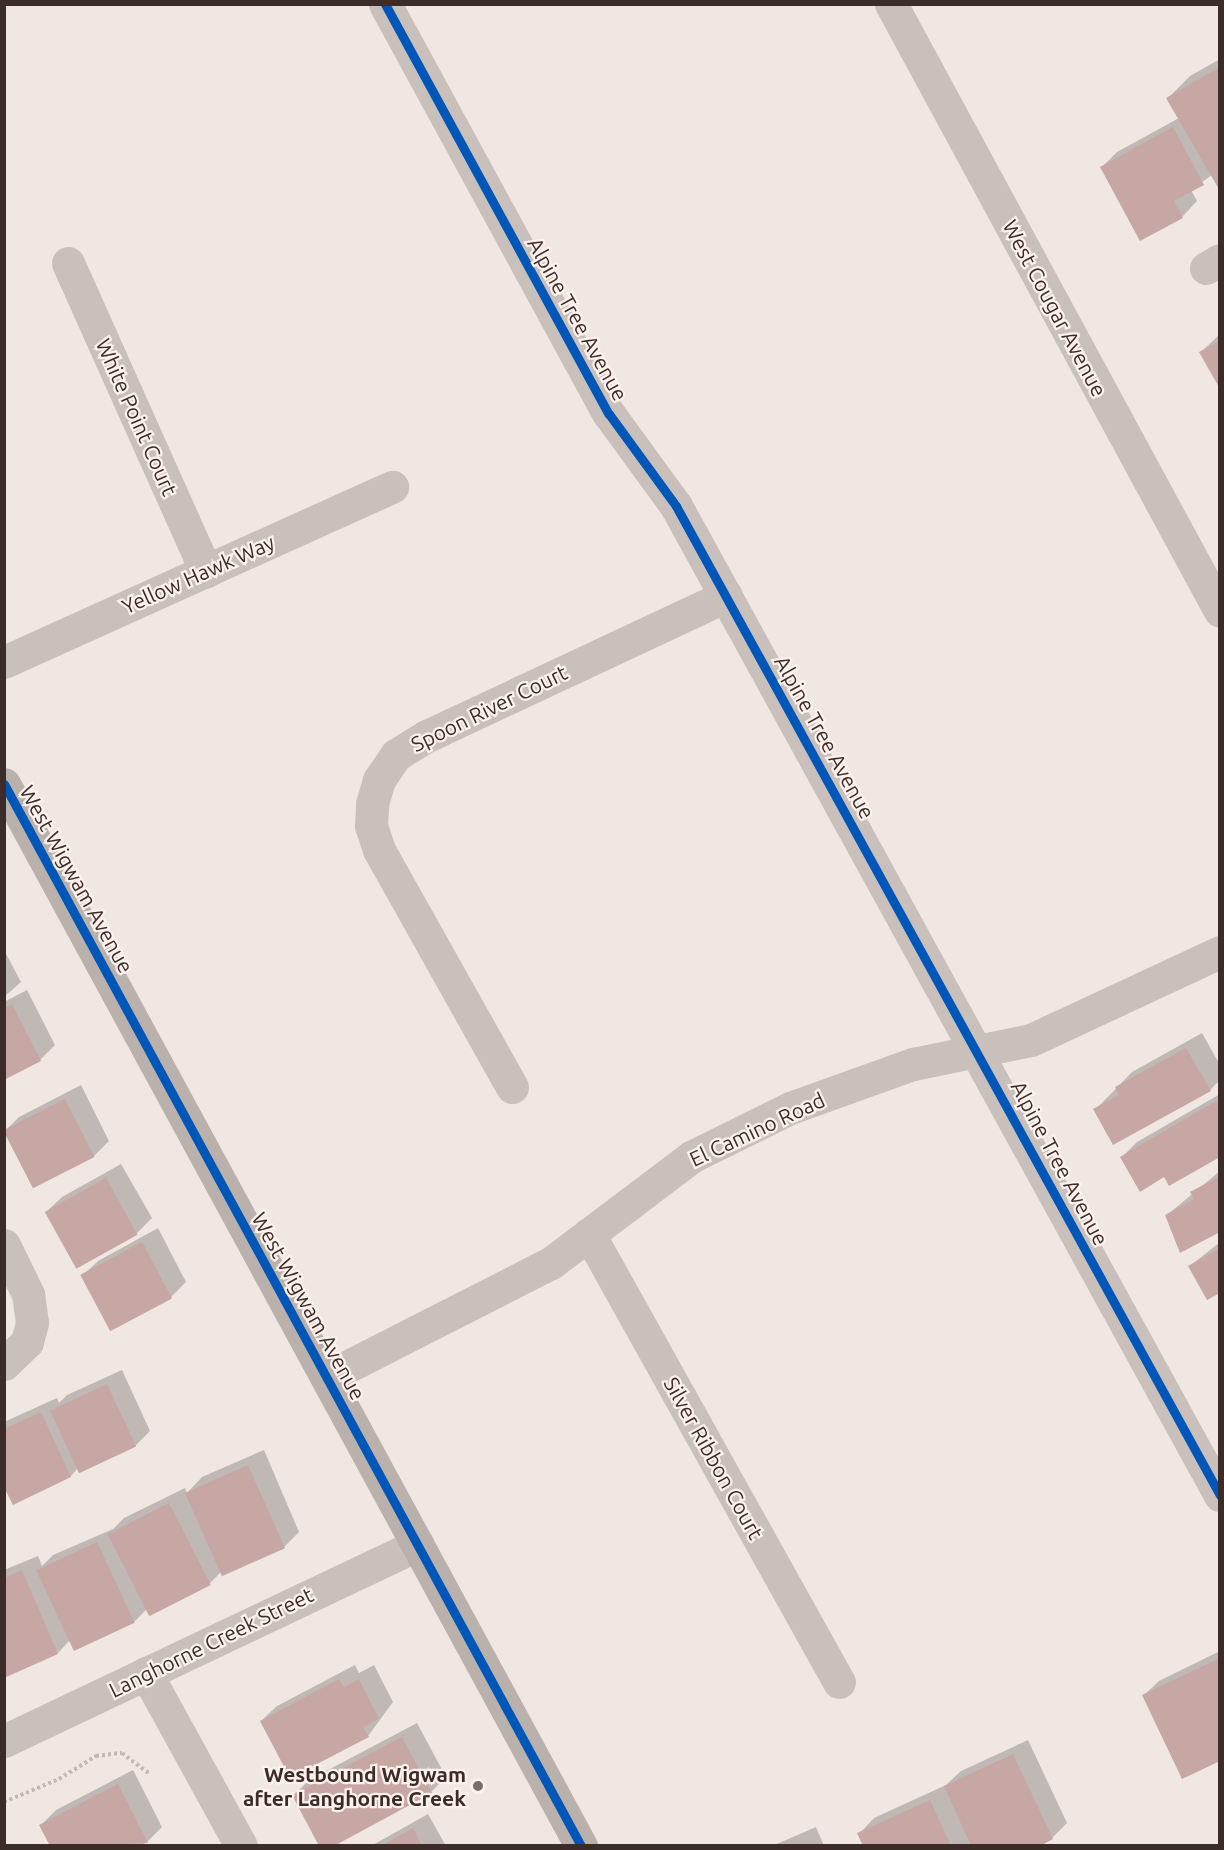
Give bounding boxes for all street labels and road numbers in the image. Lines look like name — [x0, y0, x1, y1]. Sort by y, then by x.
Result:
street label: West Cougar Avenue — [998, 215, 1112, 401]
street label: Alpine Tree Avenue — [523, 233, 633, 405]
street label: White Point Court — [91, 335, 183, 499]
street label: Yellow Hawk Way — [118, 529, 278, 619]
street label: Alpine Tree Avenue — [770, 651, 880, 823]
street label: Spoon River Court — [407, 659, 571, 757]
street label: West Wigwam Avenue — [15, 781, 139, 977]
street label: Alpine Tree Avenue — [1006, 1076, 1114, 1250]
street label: El Camino Road — [685, 1087, 829, 1171]
street label: West Wigwam Avenue — [247, 1208, 371, 1404]
street label: Silver Ribbon Court — [659, 1373, 769, 1543]
street label: Langhorne Creek Street — [105, 1582, 317, 1702]

